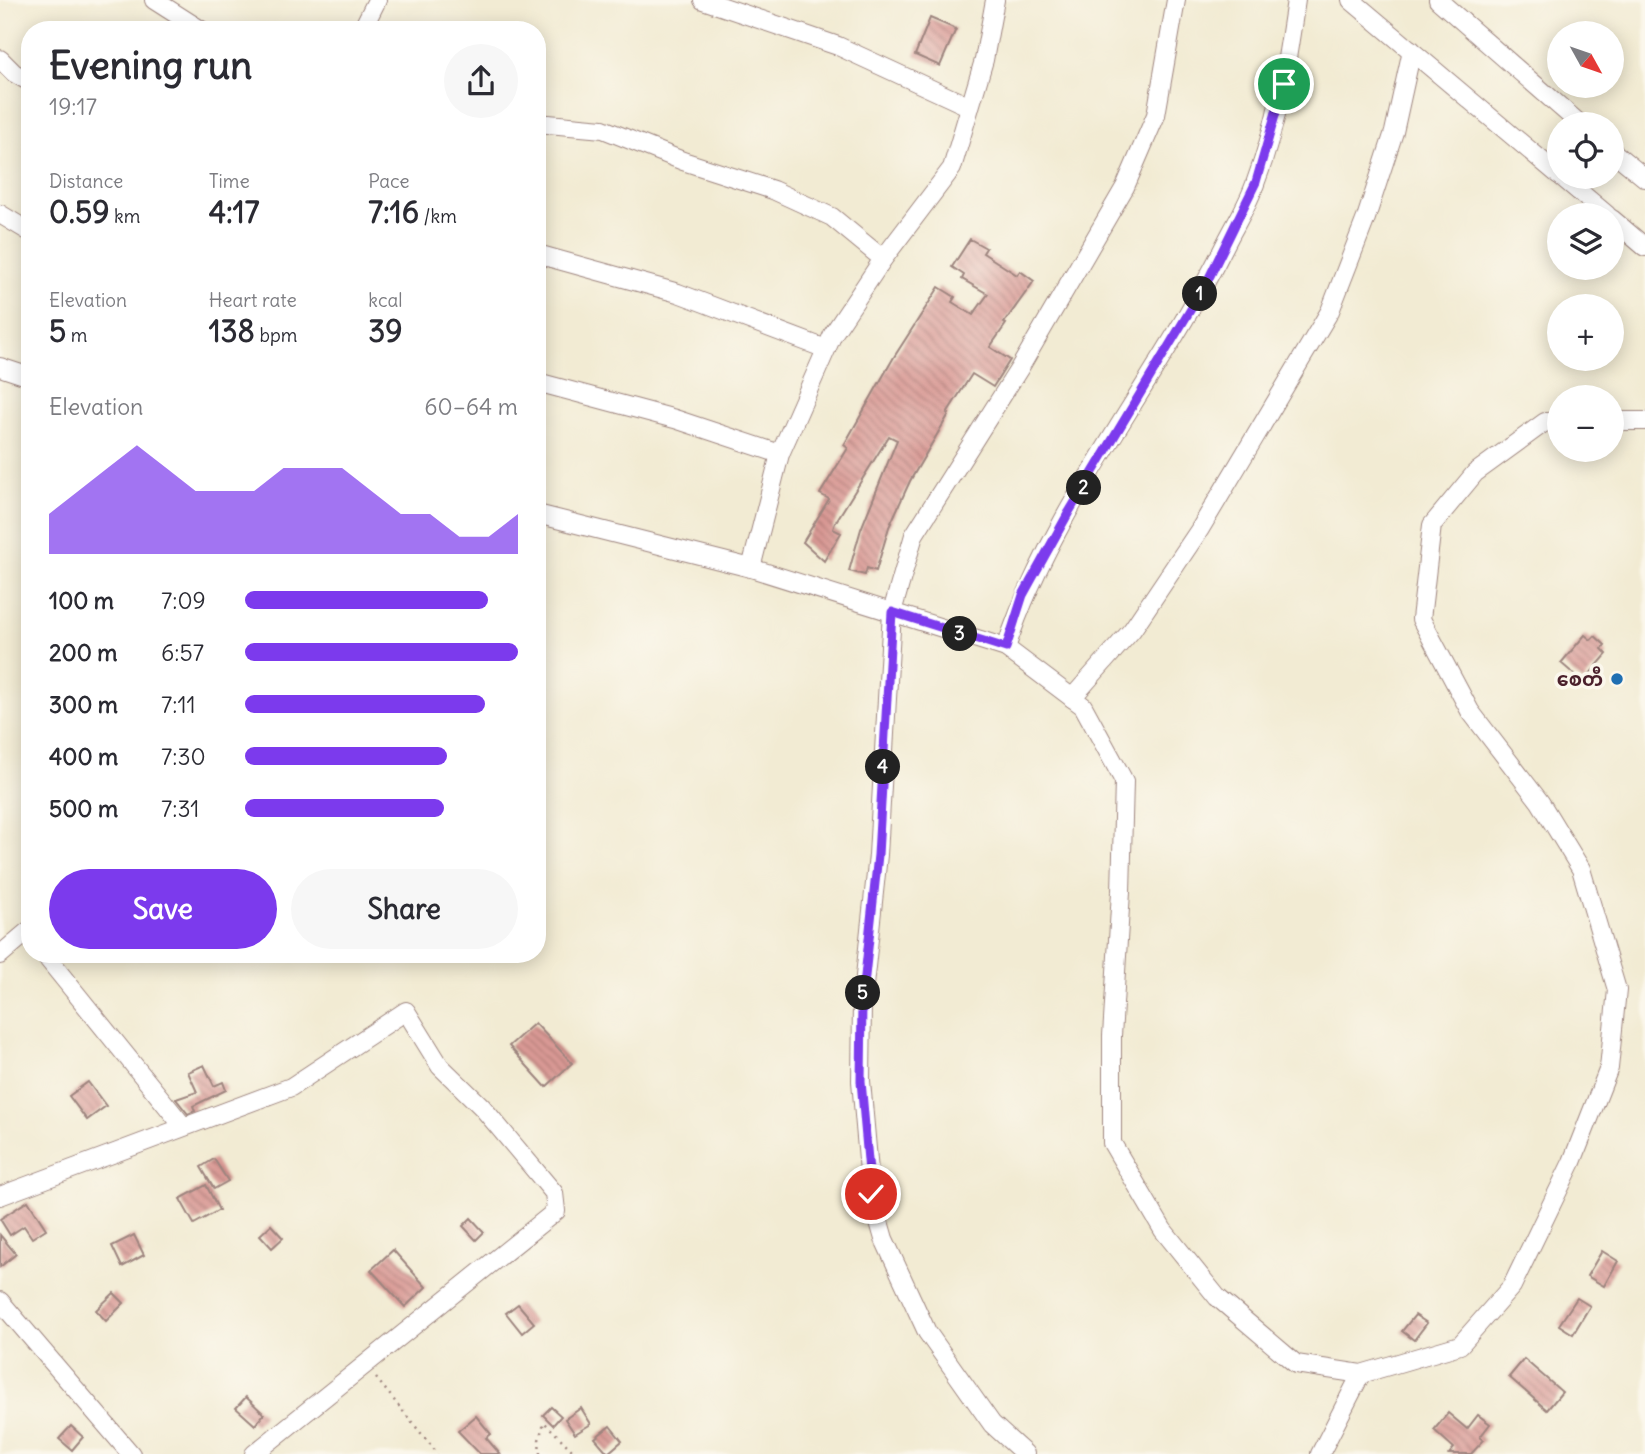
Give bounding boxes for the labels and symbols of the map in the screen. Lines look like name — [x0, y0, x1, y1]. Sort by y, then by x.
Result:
north arrow — [1547, 21, 1624, 98]
pin — [1254, 54, 1314, 114]
pin: 1 — [1182, 276, 1218, 312]
pin: 2 — [1066, 470, 1102, 505]
pin: 3 — [942, 616, 978, 652]
place label: စေတီ — [1557, 666, 1603, 691]
marker: စေတီ — [1609, 671, 1625, 687]
pin: 4 — [866, 750, 900, 784]
pin: 5 — [846, 976, 880, 1010]
pin — [841, 1164, 901, 1224]

